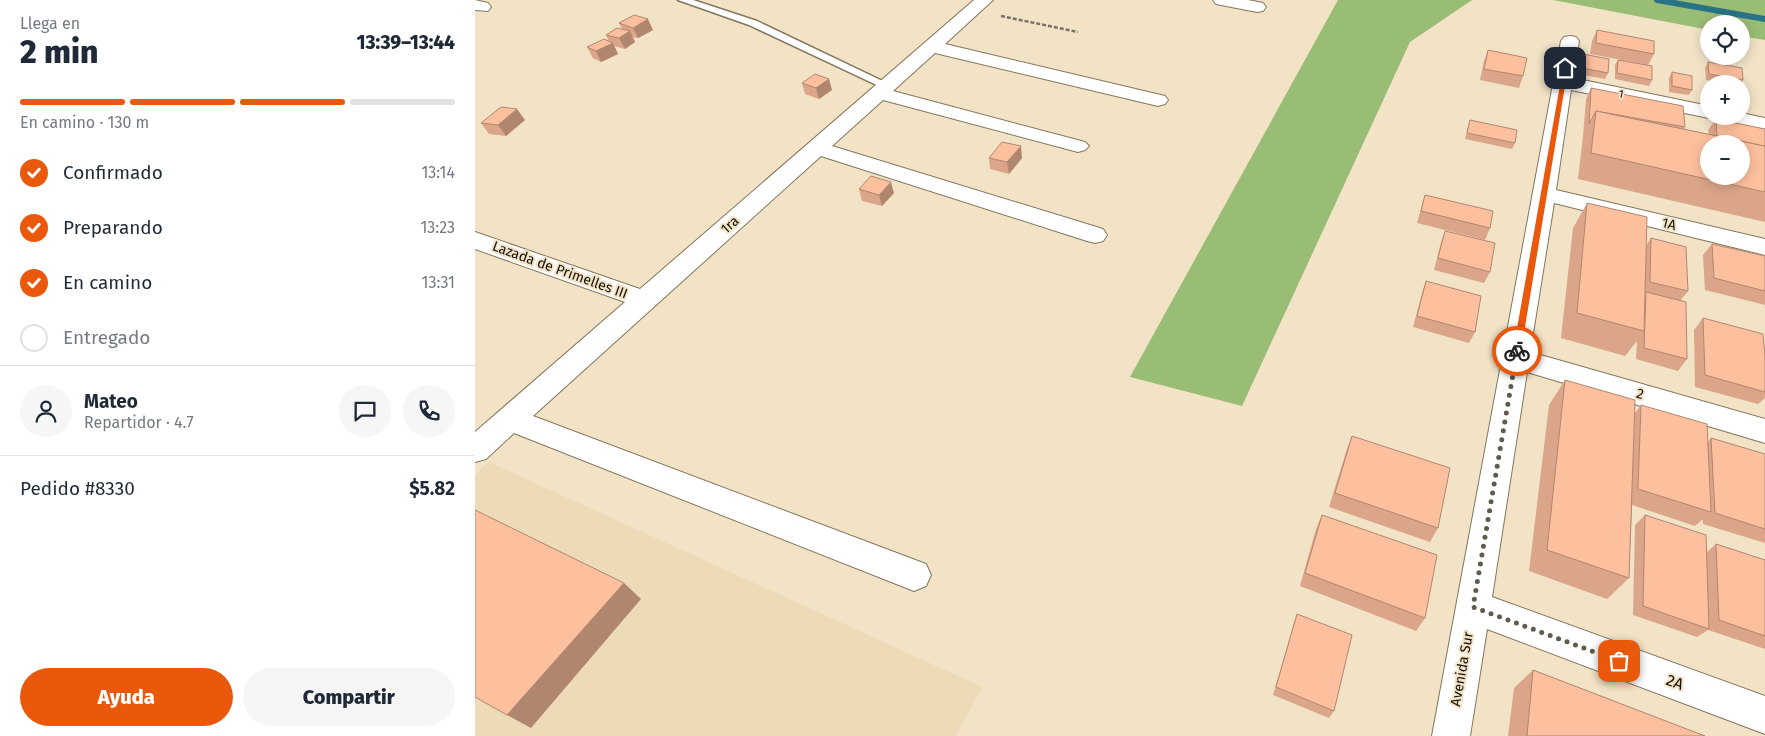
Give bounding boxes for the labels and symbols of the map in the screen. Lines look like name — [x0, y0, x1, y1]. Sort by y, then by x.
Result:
pin — [1544, 47, 1586, 89]
street label: 1 — [1617, 87, 1625, 101]
street label: 1ra — [717, 212, 743, 238]
street label: 1A — [1660, 214, 1678, 234]
street label: Lazada de Primelles III — [490, 238, 630, 302]
courier — [1492, 326, 1542, 376]
street label: 2 — [1634, 385, 1646, 403]
street label: Avenida Sur — [1447, 630, 1477, 708]
pin — [1598, 640, 1640, 682]
street label: 2A — [1664, 670, 1687, 694]

